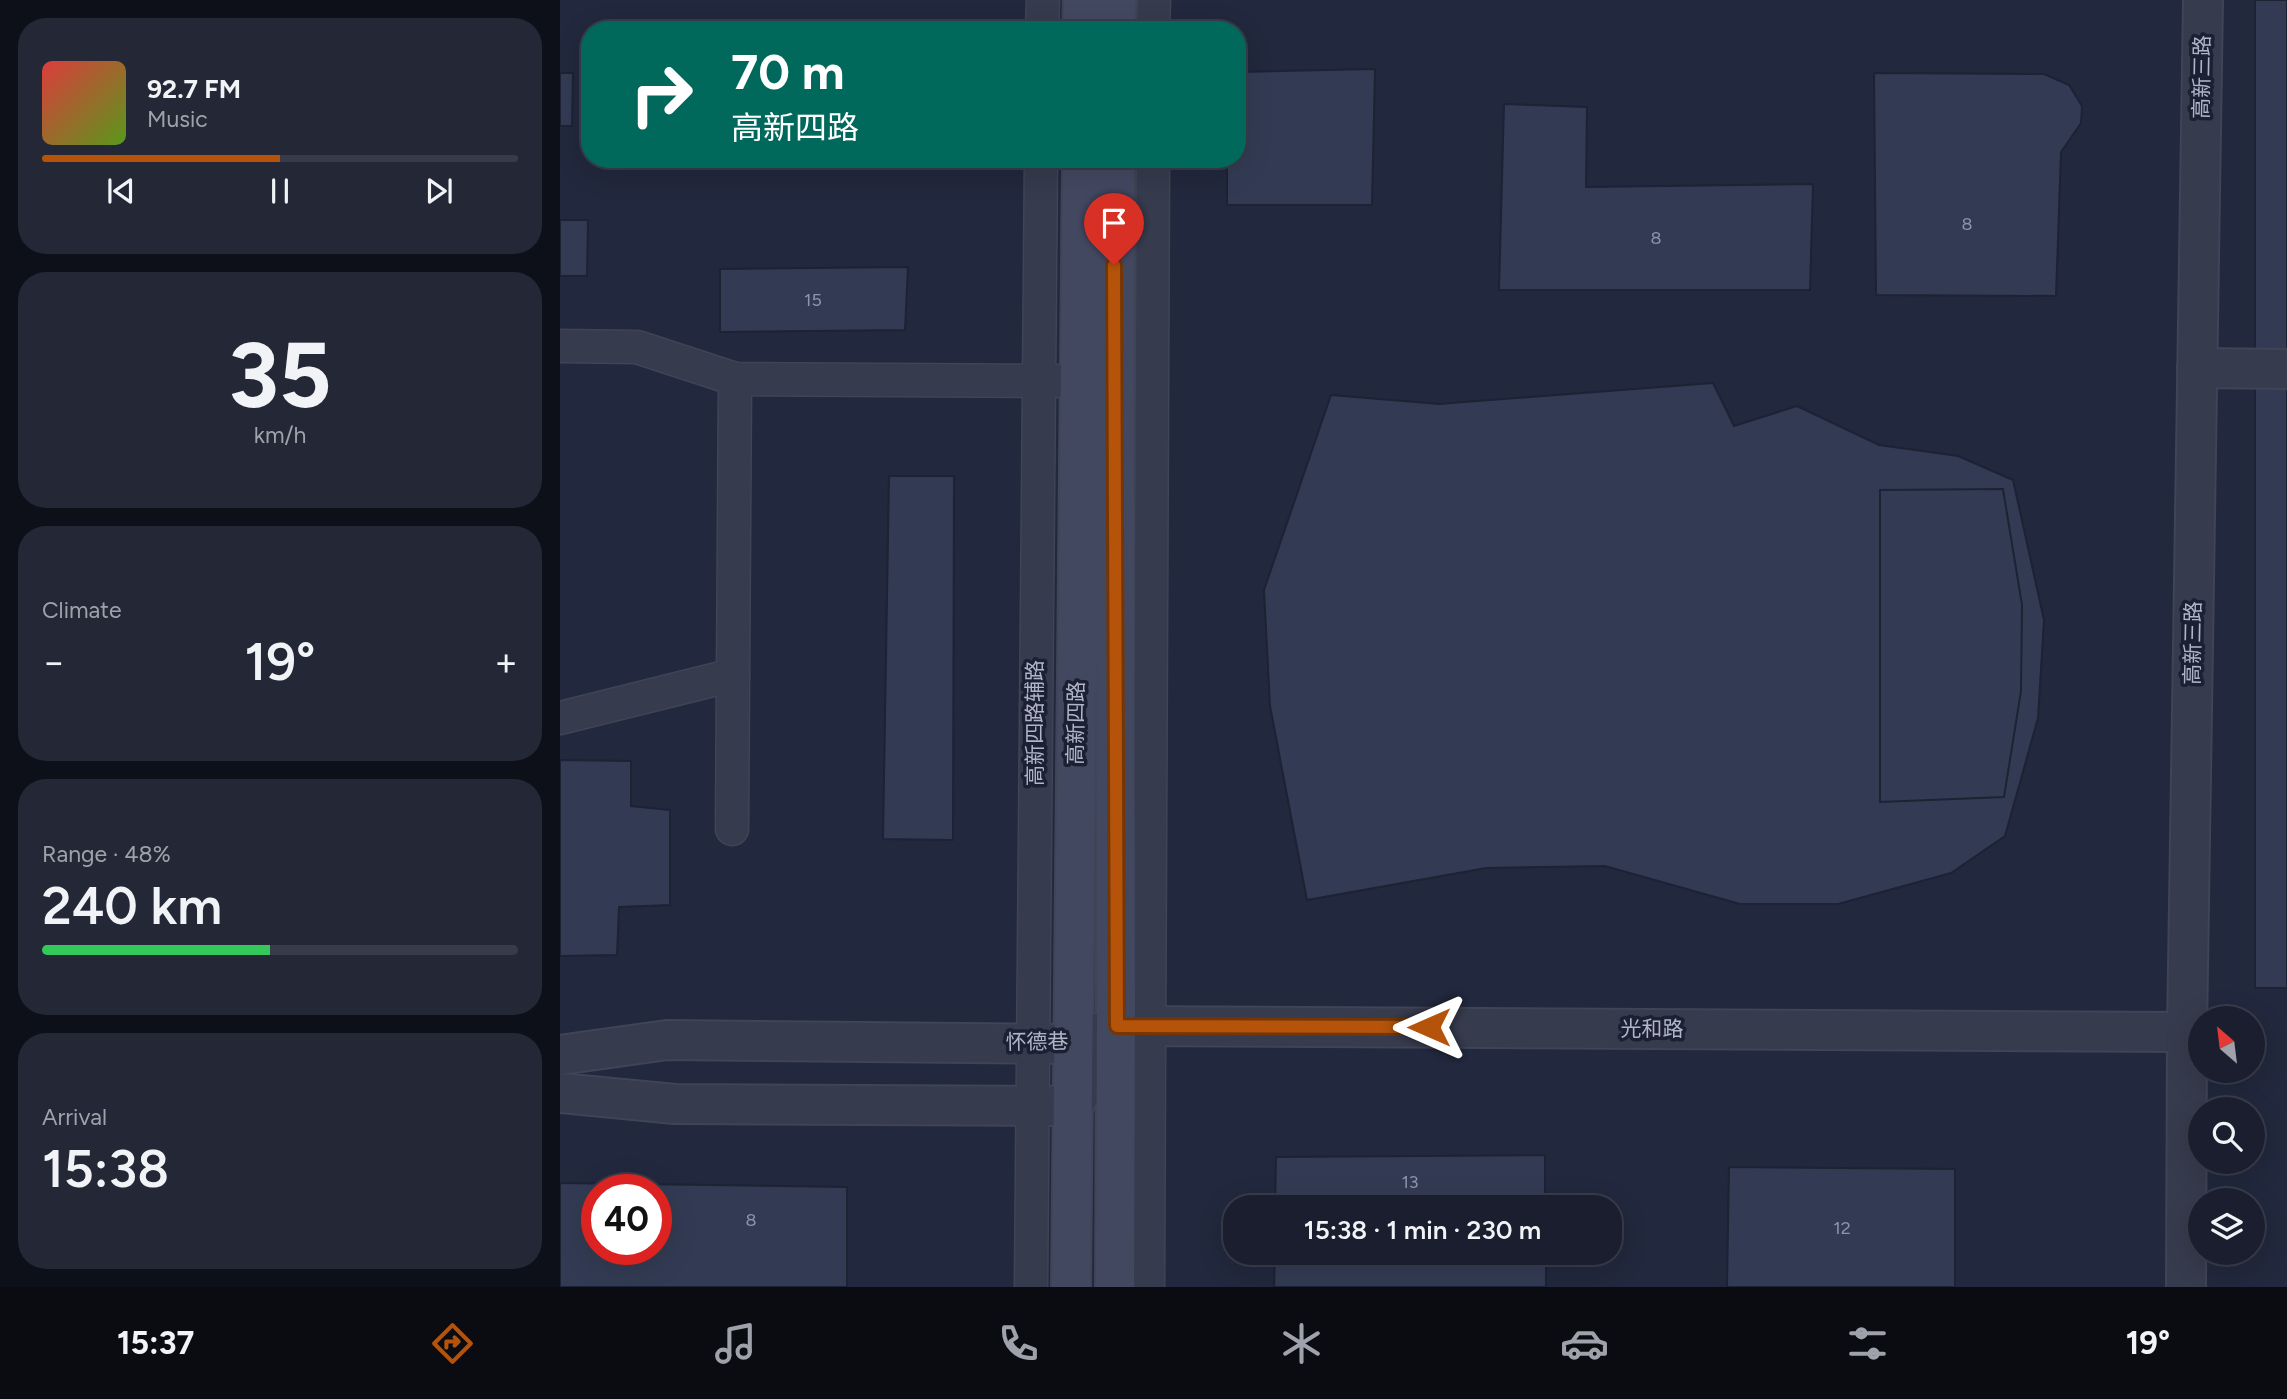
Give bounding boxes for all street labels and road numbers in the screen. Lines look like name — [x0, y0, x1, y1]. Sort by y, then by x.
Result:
street label: 高新三路 — [2188, 35, 2215, 119]
street label: 高新三路 — [2179, 601, 2206, 685]
street label: 高新四路辅路 — [1022, 660, 1047, 786]
street label: 高新四路 — [1062, 681, 1089, 765]
street label: 光和路 — [1621, 1016, 1684, 1041]
street label: 怀德巷 — [1005, 1028, 1069, 1055]

